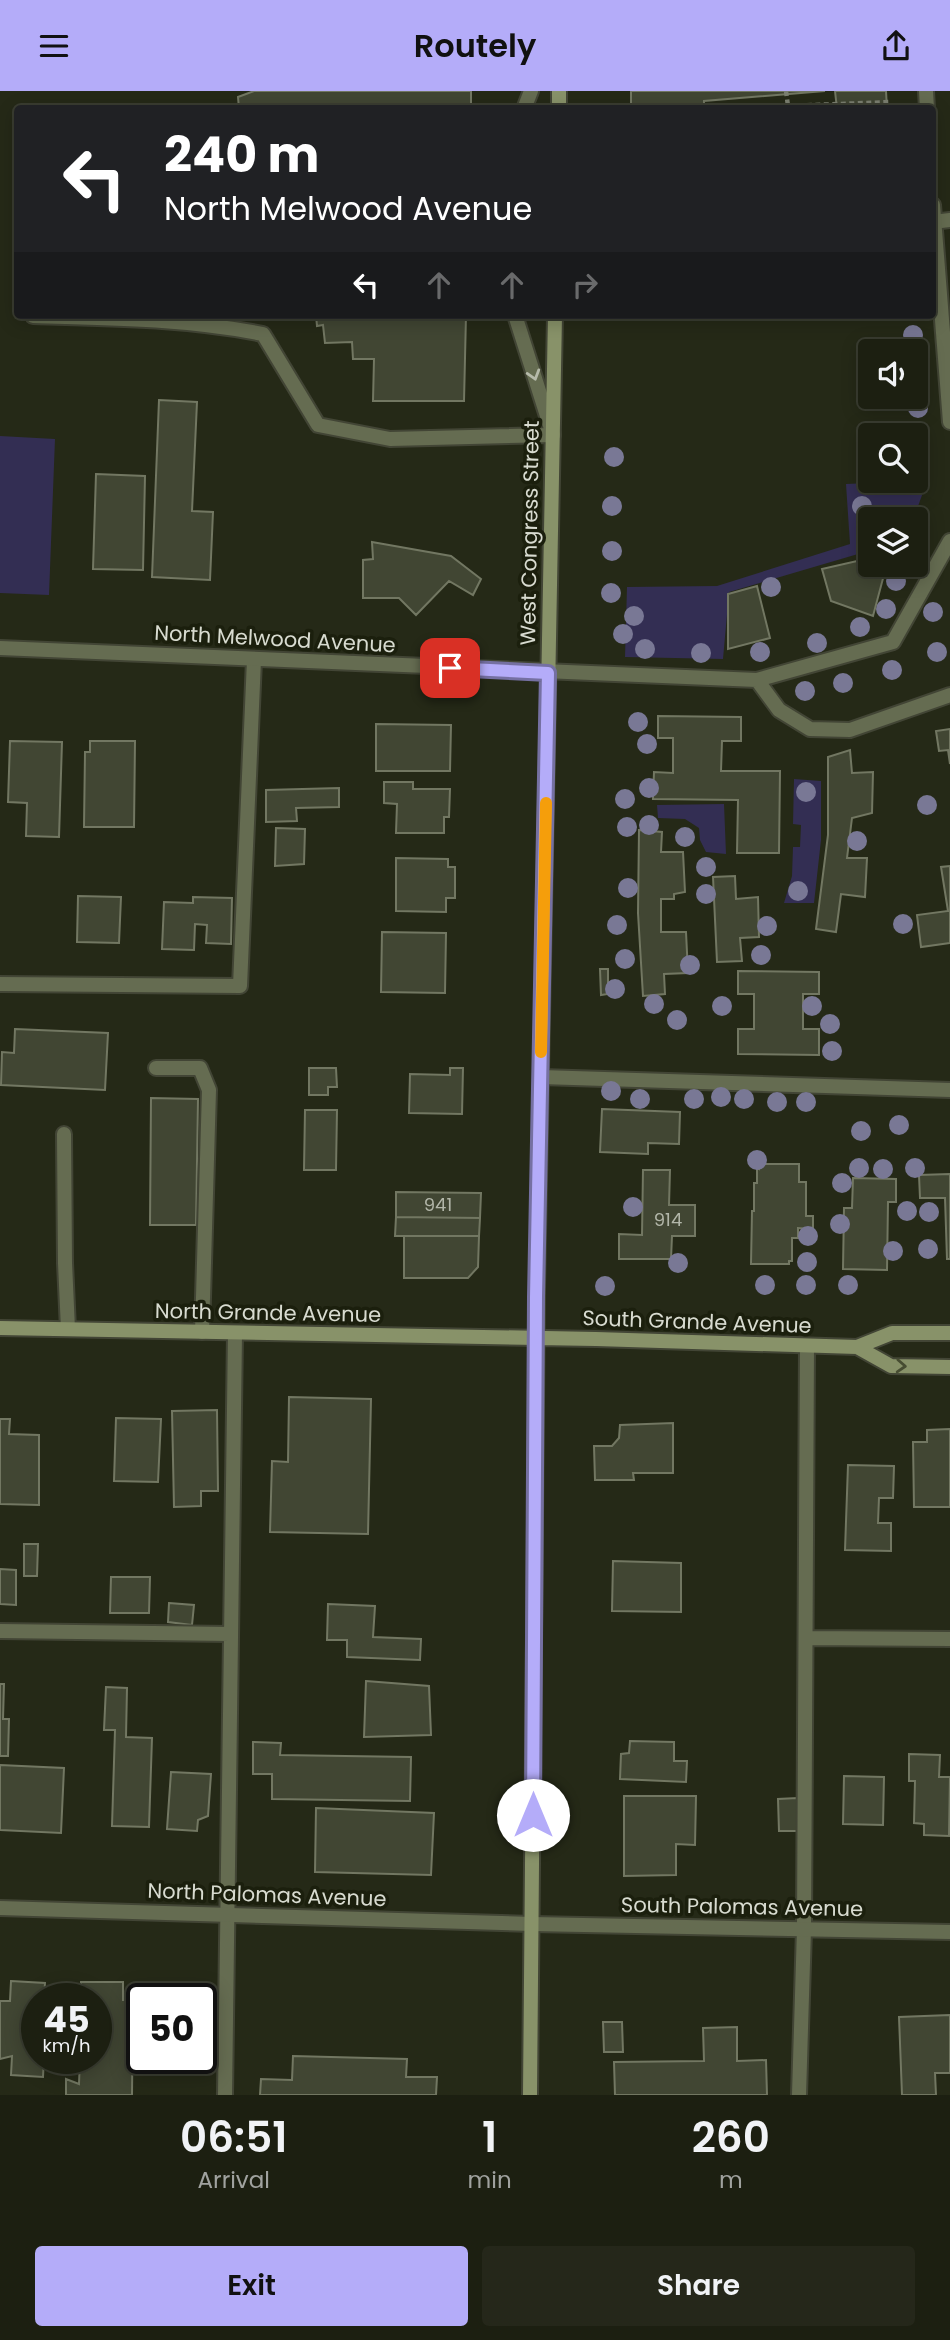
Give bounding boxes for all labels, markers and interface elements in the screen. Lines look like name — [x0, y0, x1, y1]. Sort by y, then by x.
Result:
text: Routely — [414, 23, 536, 68]
icon: menu — [35, 27, 73, 65]
icon: share — [877, 27, 915, 65]
text: 240 m — [164, 121, 319, 189]
icon: left — [49, 133, 140, 224]
text: North Melwood Avenue — [164, 186, 532, 231]
icon: left — [347, 266, 385, 304]
icon: ahead — [420, 266, 458, 304]
icon: ahead — [493, 266, 531, 304]
icon: right — [566, 266, 604, 304]
map controls — [858, 339, 928, 577]
button: sound — [858, 339, 928, 409]
one-way arrow — [526, 368, 540, 381]
street label: West Congress Street — [513, 420, 546, 646]
button: search — [858, 423, 928, 493]
button: layers — [858, 507, 928, 577]
street label: North Melwood Avenue — [154, 618, 397, 659]
pin — [420, 638, 480, 698]
icon: arrive — [431, 649, 469, 687]
house number: 941 — [424, 1192, 452, 1217]
house number: 914 — [654, 1207, 682, 1232]
street label: North Grande Avenue — [155, 1296, 381, 1329]
street label: South Grande Avenue — [582, 1303, 812, 1340]
one-way arrow — [896, 1358, 907, 1373]
position arrow — [496, 1778, 570, 1852]
street label: North Palomas Avenue — [147, 1876, 387, 1913]
street label: South Palomas Avenue — [621, 1890, 863, 1923]
speed limit sign: 50 — [126, 1983, 217, 2074]
text: 45 — [43, 1995, 90, 2044]
text: km/h — [43, 2033, 90, 2058]
text: 06:51 — [180, 2108, 287, 2167]
text: 1 — [482, 2108, 497, 2167]
text: 260 — [692, 2108, 770, 2167]
text: Arrival — [198, 2164, 270, 2196]
text: min — [468, 2164, 512, 2196]
text: m — [719, 2164, 743, 2196]
button: Exit — [35, 2246, 468, 2326]
button: Share — [482, 2246, 915, 2326]

